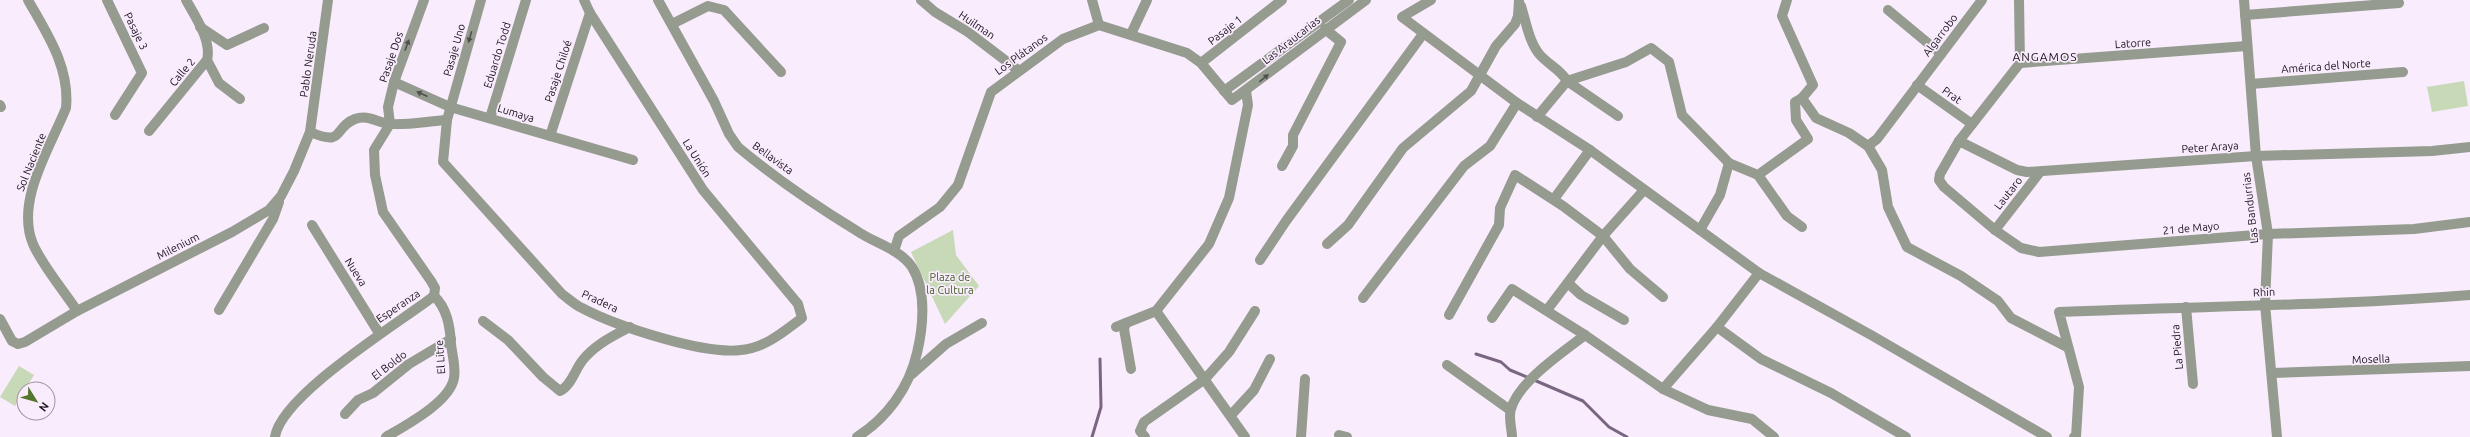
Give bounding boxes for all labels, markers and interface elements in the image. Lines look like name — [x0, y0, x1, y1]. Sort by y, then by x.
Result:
street label: Huilman — [957, 9, 997, 41]
street label: Pasaje 3 — [122, 10, 150, 52]
street label: Algarrobo — [1920, 12, 1960, 58]
street label: Pasaje 1 — [1206, 13, 1244, 47]
street label: Las Araucarias — [1260, 14, 1322, 66]
street label: Eduardo Todd — [481, 20, 513, 90]
street label: Pasaje Uno — [441, 22, 467, 78]
street label: Pablo Neruda — [297, 30, 319, 98]
street label: Pasaje Dos — [377, 30, 405, 84]
street label: Los Plátanos — [992, 31, 1050, 77]
one-way arrow — [467, 32, 473, 44]
street label: Latorre — [2114, 36, 2152, 50]
street label: Pasaje Chiloé — [542, 38, 574, 104]
one-way arrow — [405, 39, 411, 51]
district label: ANGAMOS — [2012, 50, 2078, 63]
street label: Calle 2 — [167, 56, 197, 88]
street label: América del Norte — [2281, 57, 2371, 75]
one-way arrow — [1258, 73, 1269, 82]
street label: Prat — [1940, 84, 1964, 106]
one-way arrow — [416, 91, 428, 97]
street label: Lumaya — [496, 102, 536, 124]
street label: Sol Naciente — [14, 131, 48, 193]
street label: La Unión — [681, 137, 713, 179]
street label: Bellavista — [750, 139, 796, 177]
street label: Peter Araya — [2181, 139, 2239, 155]
street label: Las Bandurrias — [2240, 172, 2260, 244]
street label: Lautaro — [1992, 174, 2024, 212]
street label: 21 de Mayo — [2162, 220, 2220, 236]
street label: Milenium — [155, 230, 201, 262]
street label: Nueva — [343, 256, 369, 288]
park label: Plaza de la Cultura — [926, 271, 974, 296]
street label: Rhin — [2253, 286, 2275, 298]
street label: Esperanza — [374, 287, 422, 325]
street label: Pradera — [580, 287, 620, 315]
street label: La Piedra — [2169, 324, 2185, 370]
street label: El Litre — [433, 339, 447, 375]
street label: El Boldo — [369, 348, 409, 382]
street label: Mosella — [2352, 352, 2390, 366]
north arrow — [16, 381, 56, 421]
text: N — [37, 400, 51, 414]

